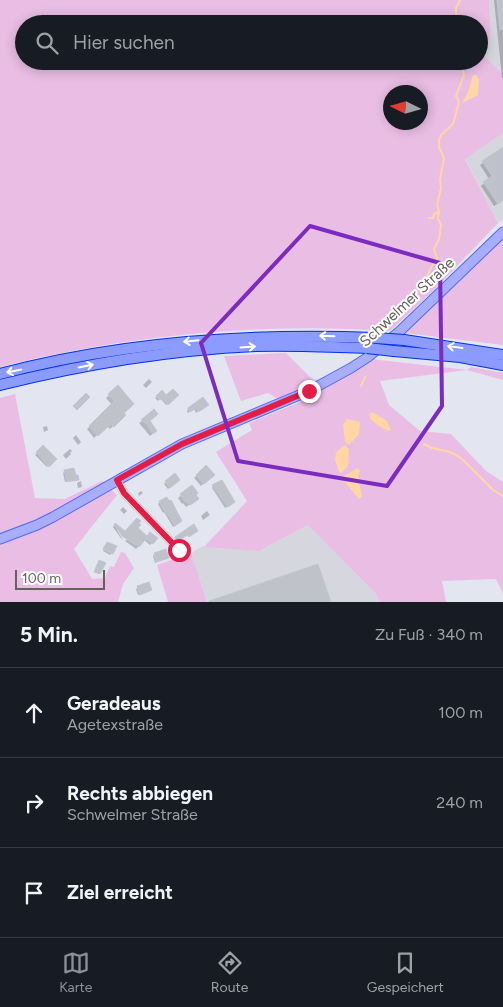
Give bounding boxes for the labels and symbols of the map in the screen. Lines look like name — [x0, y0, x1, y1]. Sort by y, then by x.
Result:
north arrow — [383, 85, 428, 130]
street label: Schwelmer Straße — [356, 254, 458, 350]
one-way arrow — [319, 332, 335, 341]
one-way arrow — [184, 336, 200, 346]
one-way arrow — [239, 342, 255, 352]
one-way arrow — [447, 342, 463, 352]
one-way arrow — [78, 360, 94, 370]
one-way arrow — [6, 366, 22, 376]
route end — [298, 380, 321, 403]
route start — [168, 539, 191, 562]
scale bar — [15, 567, 105, 590]

